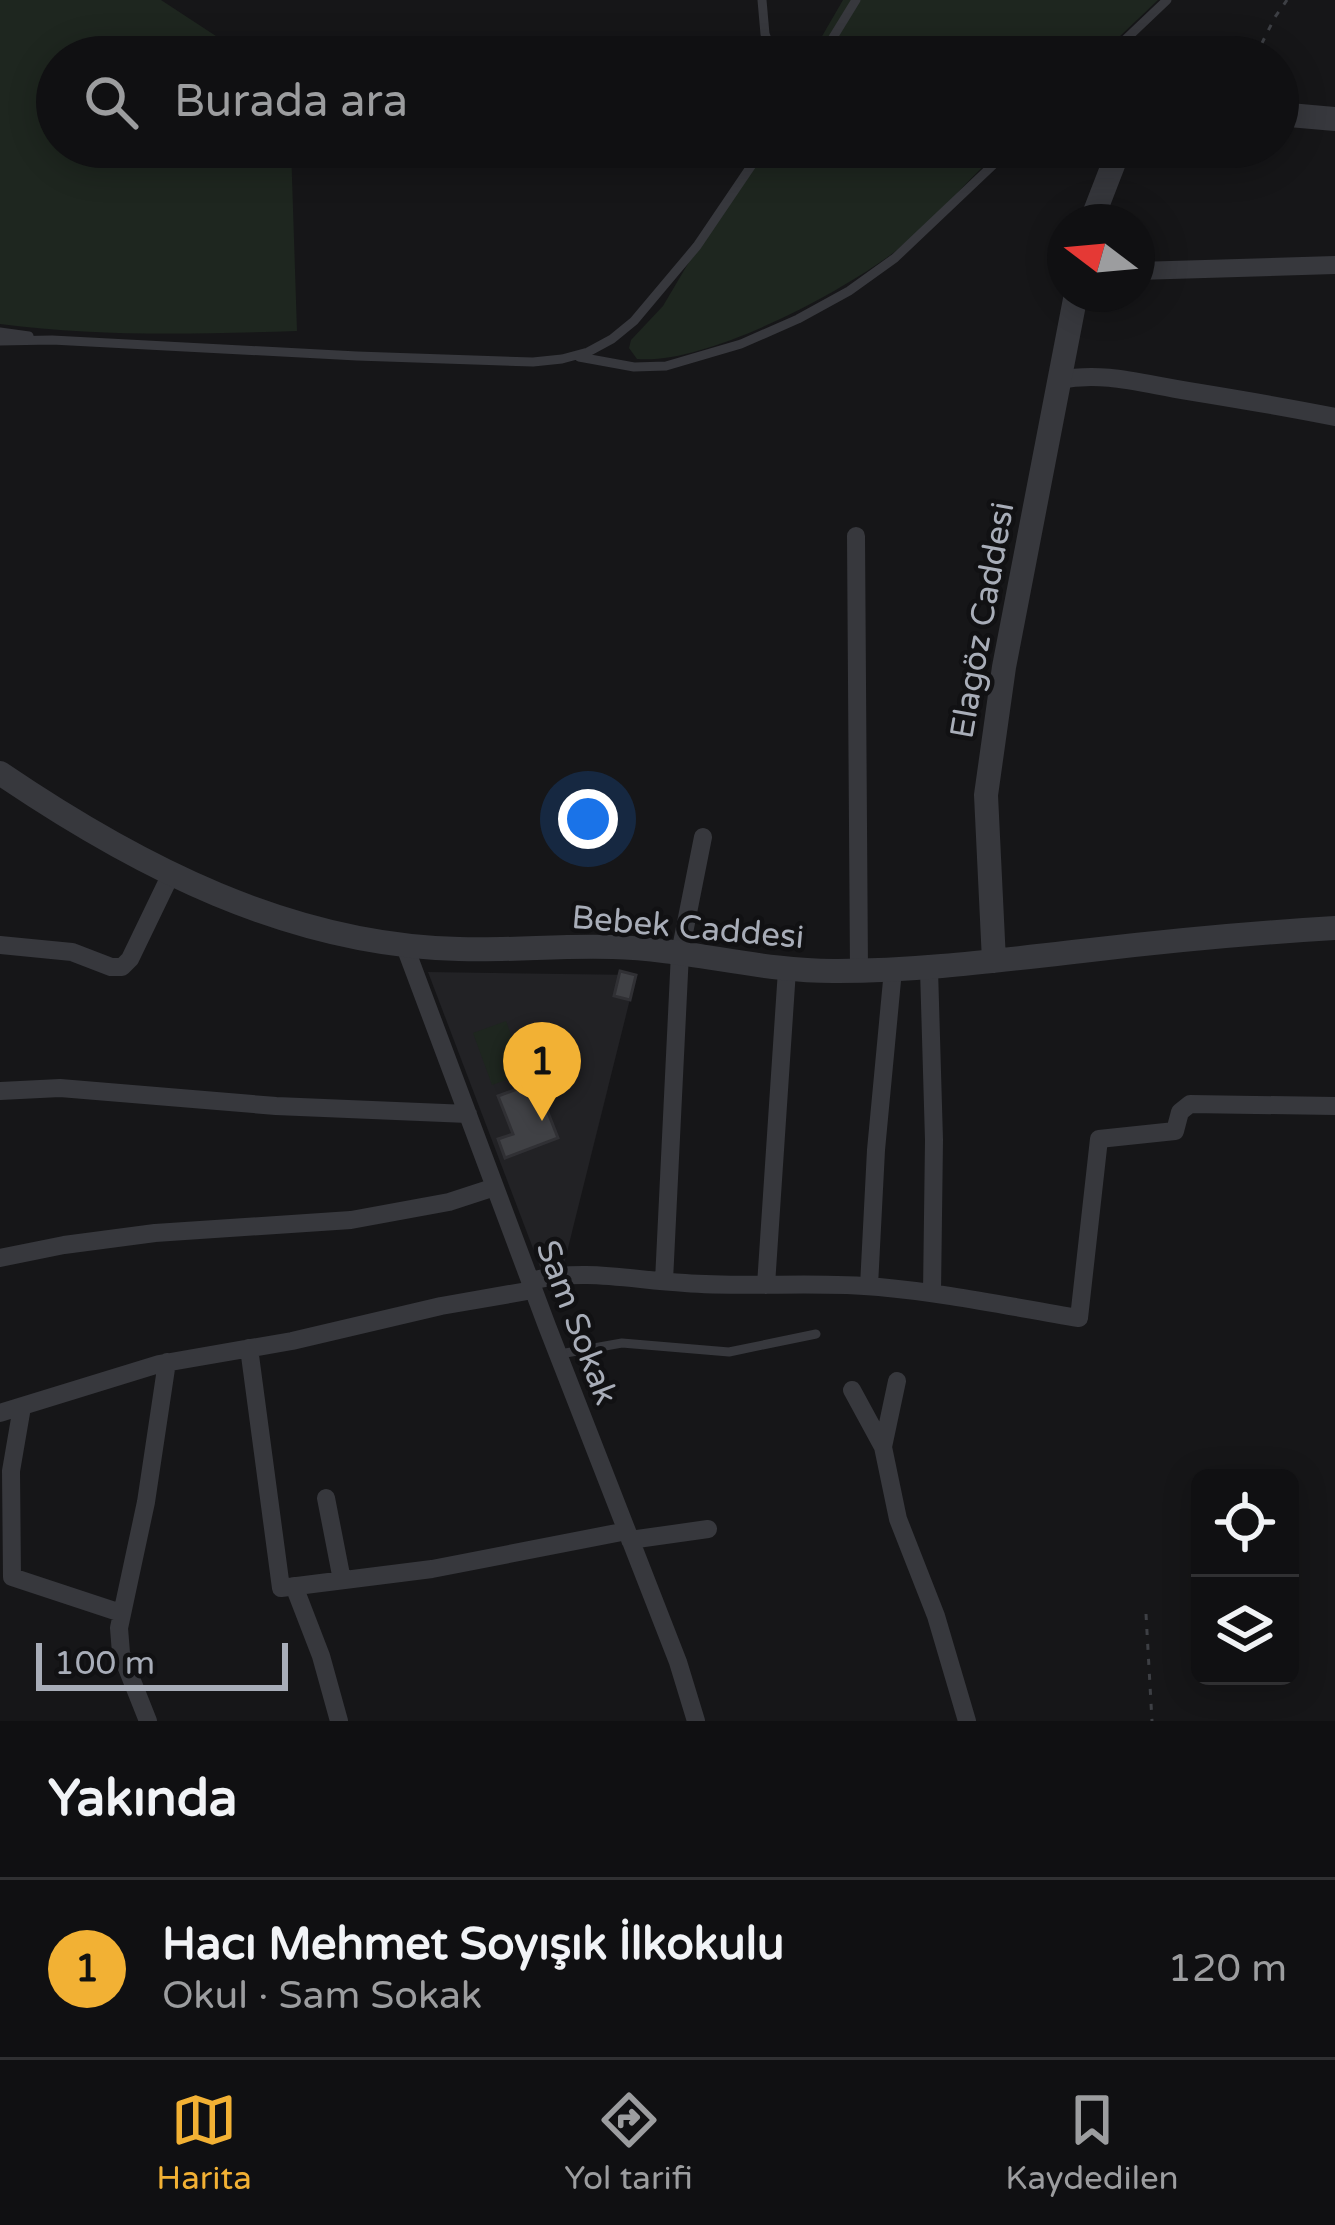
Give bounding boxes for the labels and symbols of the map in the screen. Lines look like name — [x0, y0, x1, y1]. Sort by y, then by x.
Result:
north arrow — [1047, 204, 1155, 312]
street label: Elagöz Caddesi — [942, 499, 1022, 742]
your location — [558, 789, 618, 849]
street label: Bebek Caddesi — [570, 898, 806, 957]
pin: 1 — [503, 1022, 581, 1121]
street label: Sam Sokak — [528, 1235, 626, 1410]
scale bar — [36, 1637, 288, 1690]

